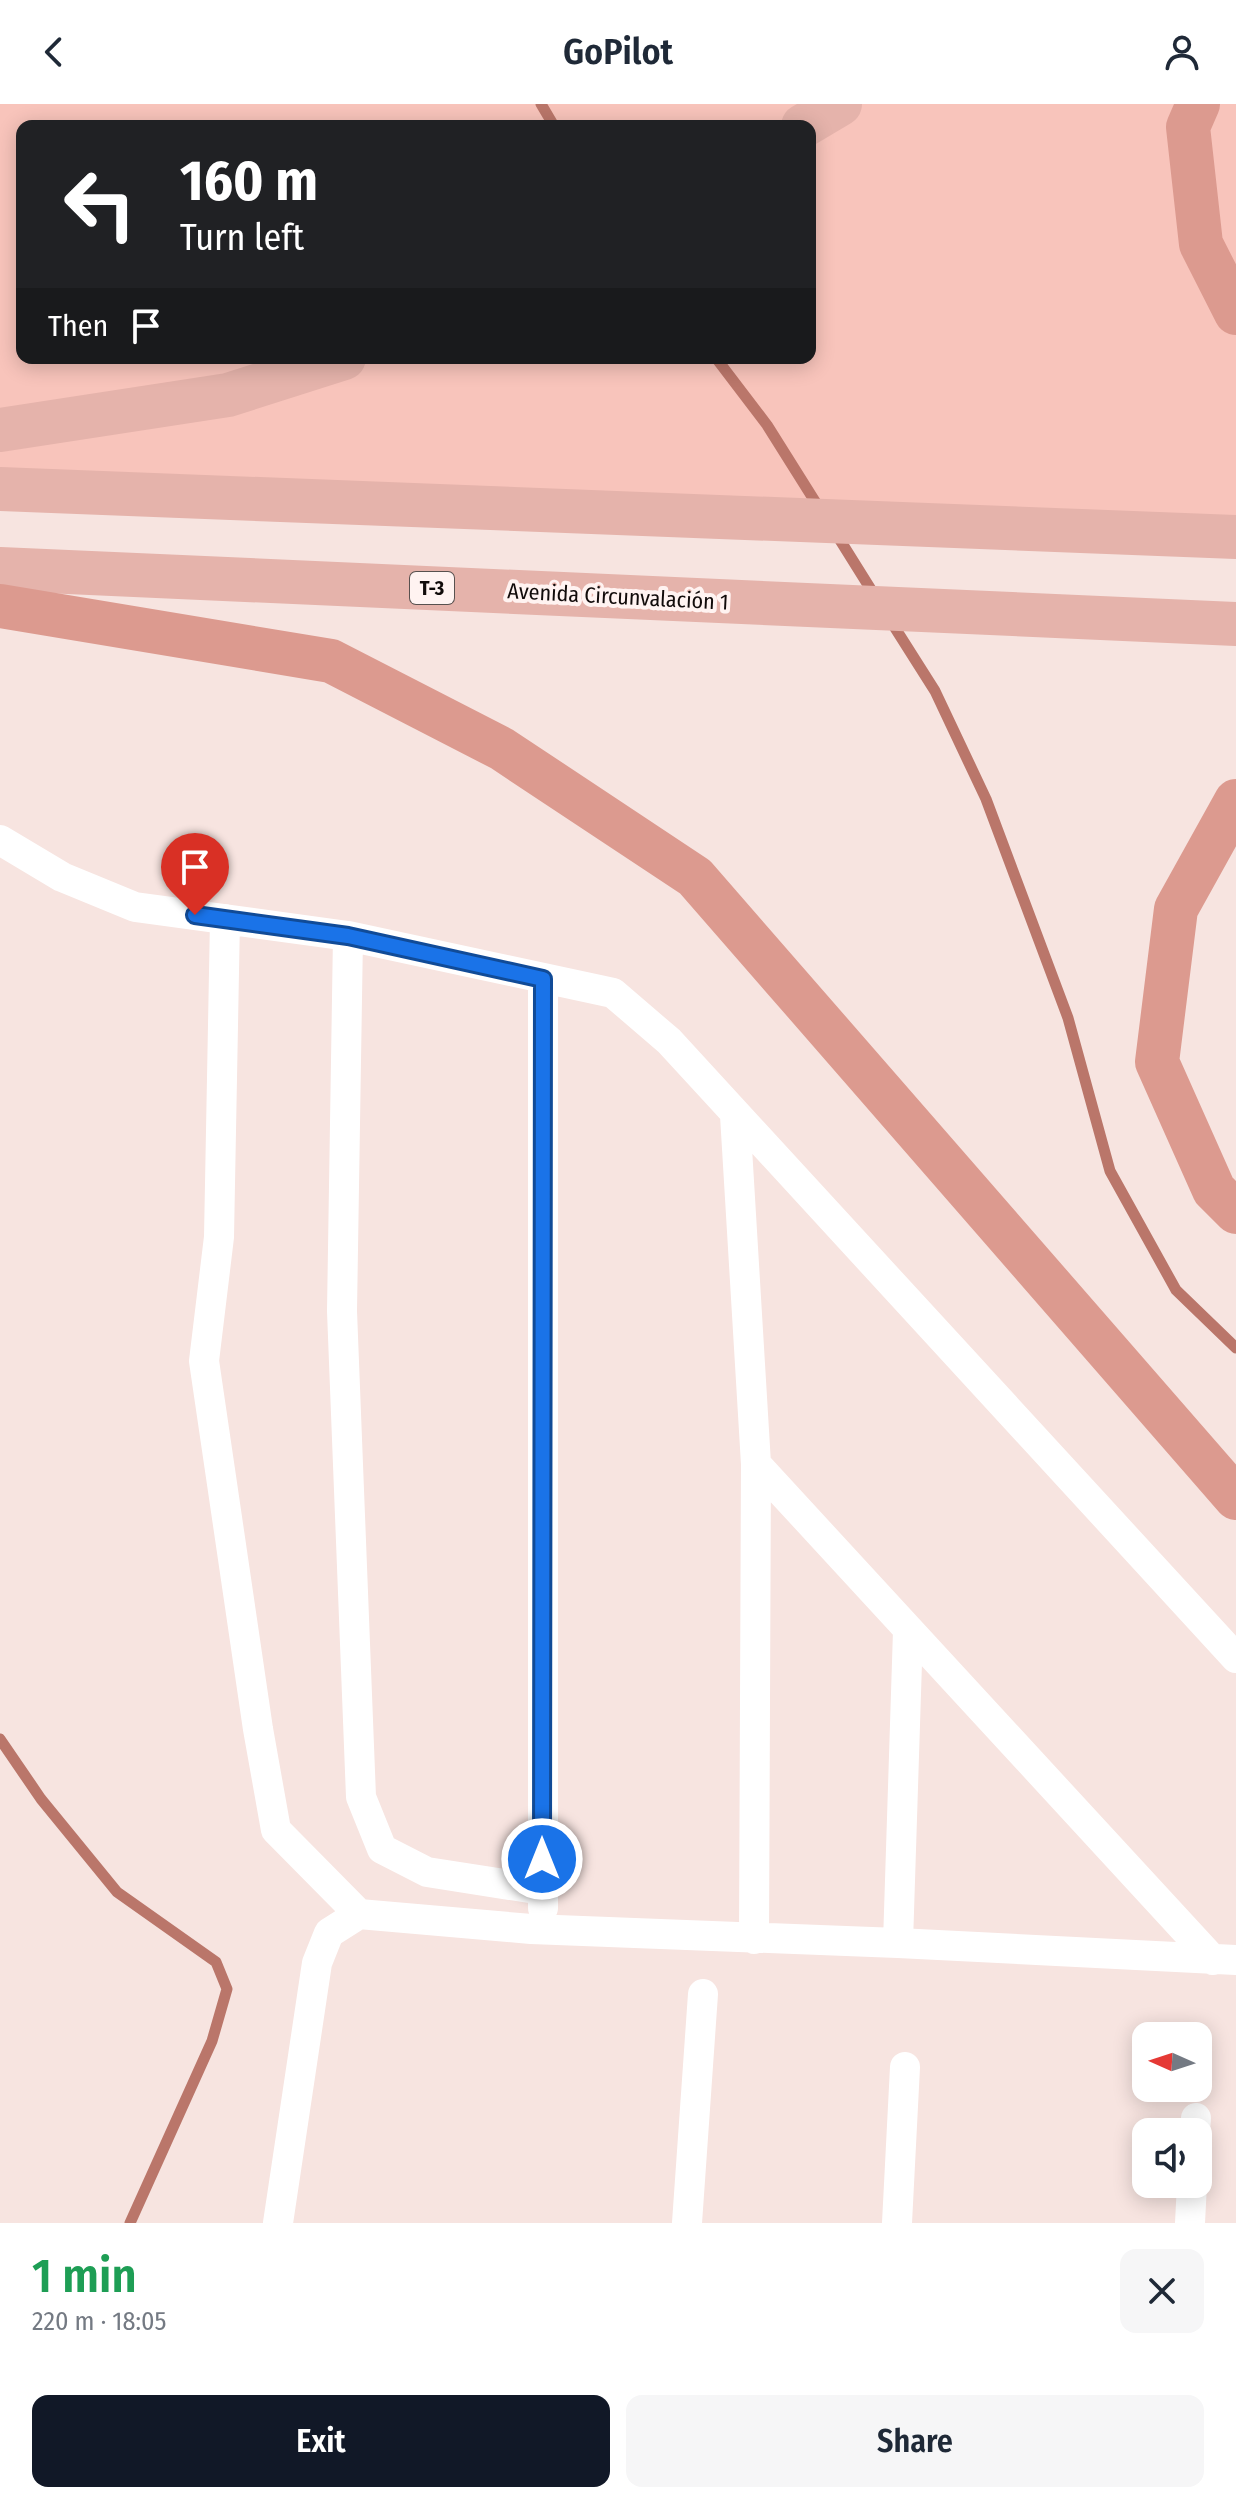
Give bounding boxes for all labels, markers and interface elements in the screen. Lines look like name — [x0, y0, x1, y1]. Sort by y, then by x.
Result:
icon: back — [32, 30, 76, 74]
text: GoPilot — [563, 30, 673, 74]
icon: person — [1160, 30, 1204, 74]
text: 160 m — [180, 148, 318, 215]
icon: left — [48, 152, 152, 256]
text: Turn left — [180, 216, 304, 260]
icon: arrive — [124, 304, 168, 348]
text: Then — [48, 308, 108, 344]
road number: T-3 — [410, 572, 454, 604]
street label: Avenida Circunvalación 1 — [507, 577, 729, 616]
pin — [161, 833, 229, 915]
icon: arrive — [173, 845, 217, 889]
position arrow — [500, 1817, 584, 1901]
north arrow — [1132, 2022, 1212, 2102]
map controls — [1132, 2022, 1212, 2198]
button: sound — [1132, 2118, 1212, 2198]
text: 1 min — [32, 2247, 137, 2305]
button: close — [1120, 2249, 1204, 2333]
text: 220 m · 18:05 — [32, 2306, 166, 2337]
button: Exit — [32, 2395, 610, 2487]
button: Share — [626, 2395, 1204, 2487]

